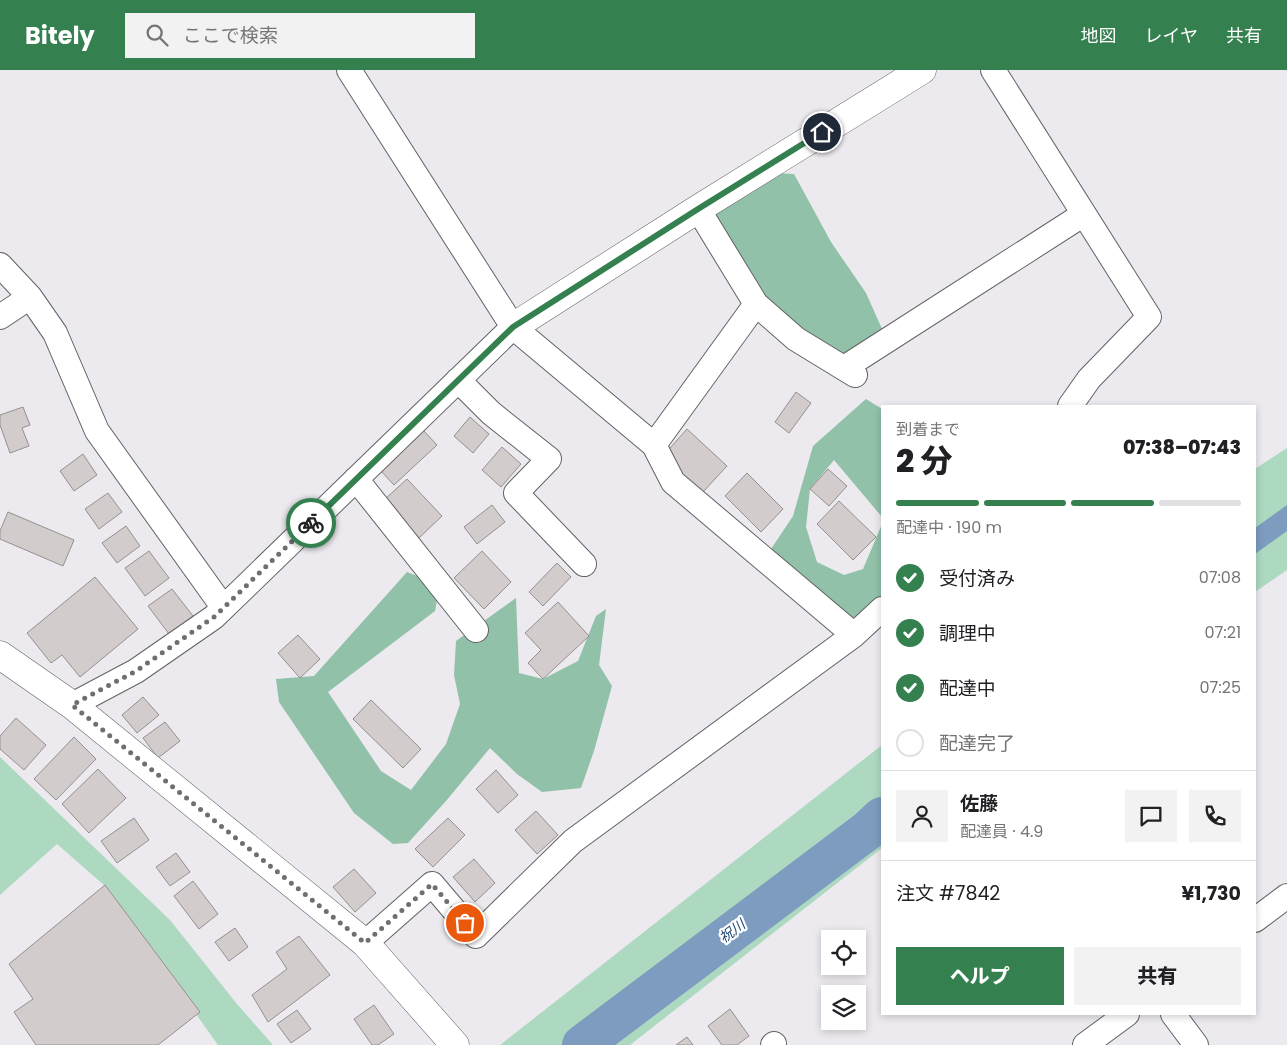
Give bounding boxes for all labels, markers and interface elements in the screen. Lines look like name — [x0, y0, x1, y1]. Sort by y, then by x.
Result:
search box — [125, 13, 475, 58]
text: Bitely — [25, 19, 95, 52]
icon: search — [143, 21, 171, 49]
text: ここで検索 — [183, 22, 278, 49]
text: 地図 — [1081, 23, 1117, 48]
text: レイヤ — [1145, 23, 1198, 48]
text: 共有 — [1226, 23, 1262, 48]
pin — [801, 111, 843, 153]
icon: home — [808, 118, 836, 146]
text: 到着まで — [896, 418, 960, 441]
text: 07:38–07:43 — [1123, 434, 1241, 461]
text: 2 分 — [896, 438, 952, 483]
courier — [286, 498, 336, 548]
icon: bike — [297, 509, 325, 537]
text: 配達中 · 190 m — [896, 516, 1002, 539]
icon: check — [896, 564, 924, 592]
text: 受付済み — [939, 565, 1015, 592]
text: 07:08 — [1199, 566, 1241, 589]
icon: check — [896, 619, 924, 647]
text: 調理中 — [939, 620, 996, 647]
text: 07:21 — [1204, 621, 1241, 644]
icon: check — [896, 674, 924, 702]
text: 配達中 — [939, 675, 996, 702]
text: 07:25 — [1200, 676, 1241, 699]
text: 配達完了 — [939, 730, 1015, 757]
button: person — [896, 790, 948, 842]
text: 佐藤 — [960, 790, 998, 817]
button: chat — [1125, 790, 1177, 842]
button: phone — [1189, 790, 1241, 842]
text: 配達員 · 4.9 — [960, 820, 1043, 843]
text: 注文 #7842 — [896, 880, 1000, 907]
text: ¥1,730 — [1182, 880, 1241, 907]
pin — [444, 902, 486, 944]
icon: bag — [451, 909, 479, 937]
water label: 祝川 — [715, 913, 751, 947]
map controls — [821, 930, 866, 1030]
button: locate — [821, 930, 866, 975]
button: ヘルプ — [896, 947, 1064, 1005]
button: 共有 — [1074, 947, 1241, 1005]
button: layers — [821, 985, 866, 1030]

